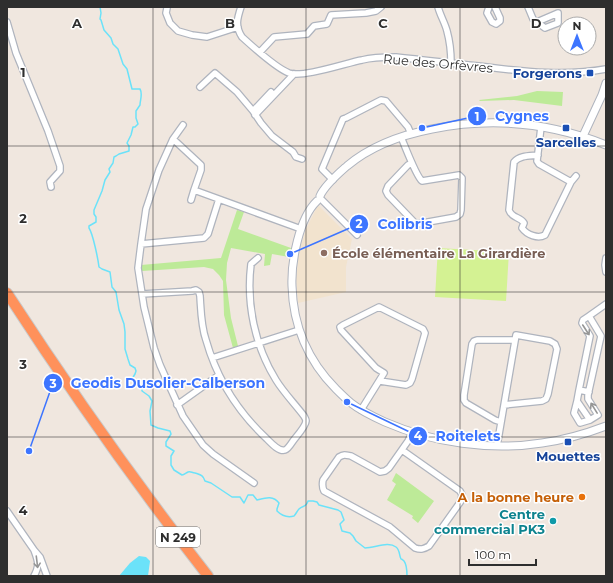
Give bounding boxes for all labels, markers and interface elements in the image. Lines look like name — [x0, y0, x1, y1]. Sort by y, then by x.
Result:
text: A — [71, 15, 83, 31]
text: B — [225, 15, 235, 31]
text: C — [378, 15, 388, 31]
text: D — [531, 15, 542, 31]
north arrow — [557, 16, 597, 56]
text: N — [573, 19, 581, 33]
street label: Rue des Orfèvres — [382, 50, 494, 76]
text: 1 — [20, 64, 26, 80]
place label: Forgerons — [513, 65, 582, 81]
marker: Forgerons — [585, 68, 595, 78]
callout: Cygnes — [467, 103, 557, 129]
text: Cygnes — [495, 107, 550, 125]
text: 1 — [475, 109, 479, 124]
marker: Sarcelles — [561, 123, 571, 133]
place label: Sarcelles — [536, 134, 596, 150]
text: 2 — [19, 210, 27, 226]
callout: Colibris — [349, 211, 440, 237]
text: Colibris — [378, 215, 433, 233]
text: 2 — [355, 216, 363, 231]
place label: École élémentaire La Girardière — [332, 245, 545, 261]
marker: École élémentaire La Girardière — [319, 248, 329, 258]
one-way arrow — [582, 325, 591, 336]
text: 3 — [18, 356, 27, 372]
callout: Geodis Dusolier-Calberson — [43, 370, 274, 396]
text: Geodis Dusolier-Calberson — [71, 374, 265, 392]
text: 3 — [48, 376, 57, 391]
one-way arrow — [590, 403, 598, 414]
callout: Roitelets — [408, 423, 509, 449]
text: Roitelets — [436, 427, 501, 445]
text: 4 — [414, 428, 423, 443]
marker: Mouettes — [563, 437, 573, 447]
place label: Mouettes — [536, 448, 600, 464]
place label: A la bonne heure — [457, 489, 574, 505]
marker: A la bonne heure — [577, 492, 587, 502]
text: 4 — [19, 502, 28, 518]
place label: Centre commercial PK3 — [434, 506, 545, 537]
marker: Centre commercial PK3 — [548, 516, 558, 526]
road number: N 249 — [156, 527, 200, 547]
scale bar — [469, 541, 536, 567]
text: 100 m — [475, 547, 511, 562]
one-way arrow — [33, 556, 41, 569]

